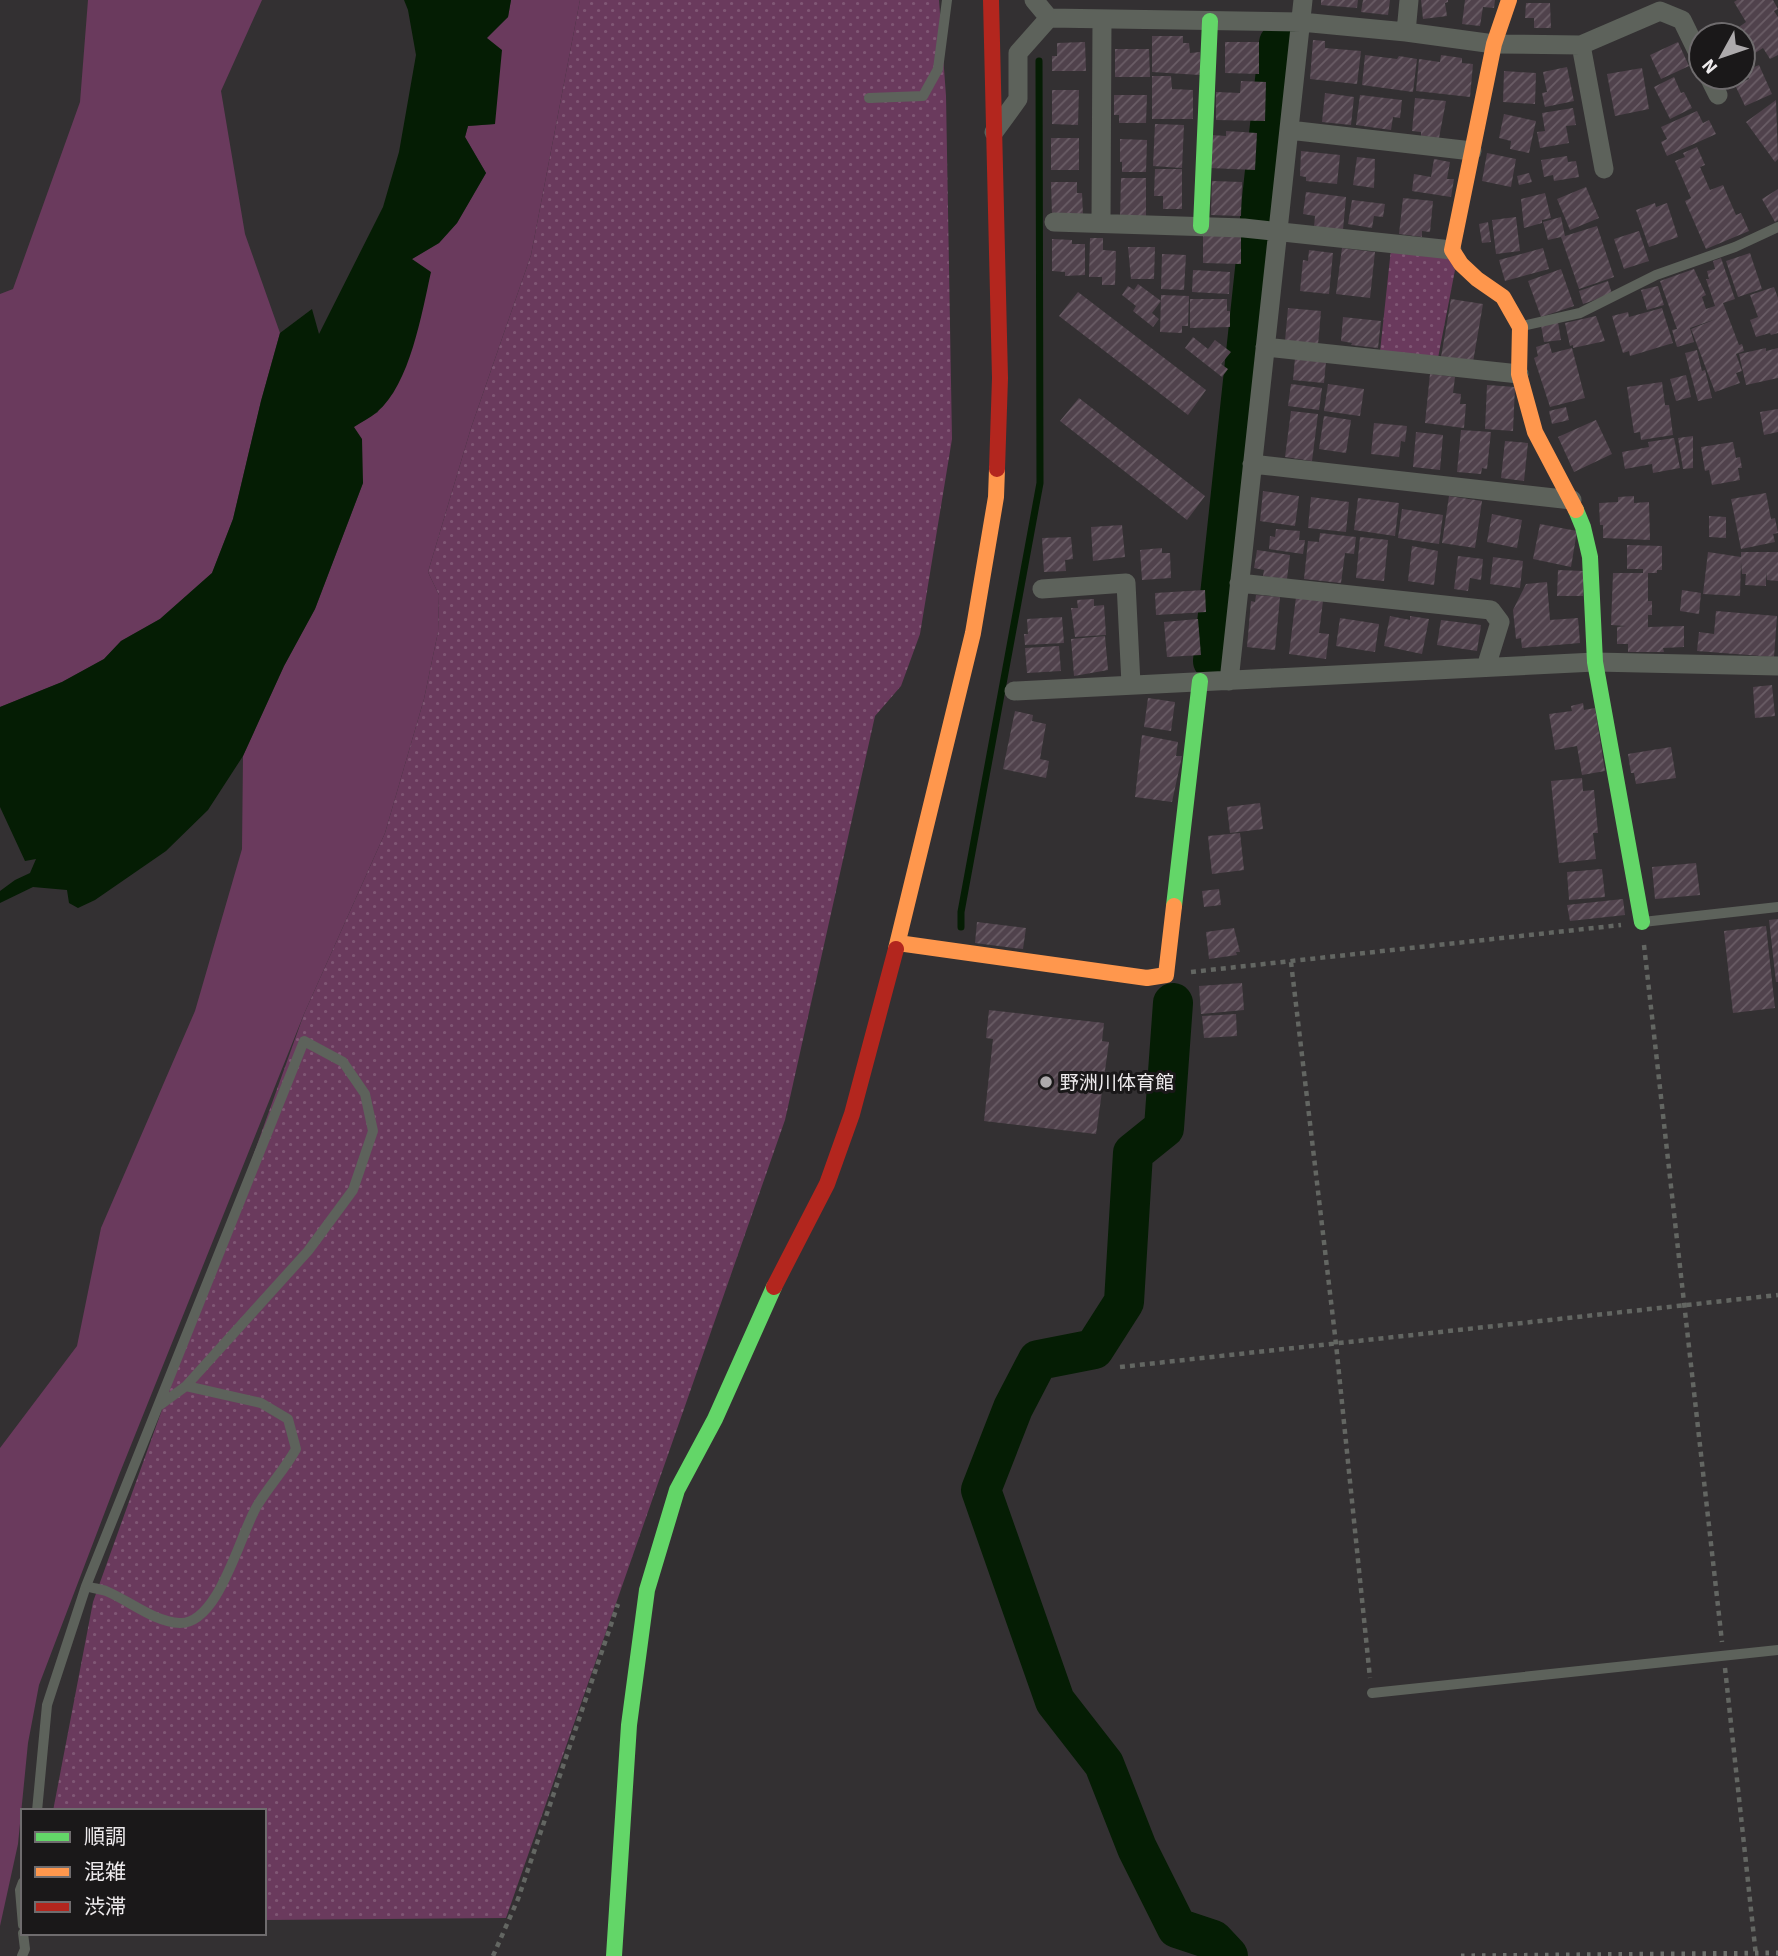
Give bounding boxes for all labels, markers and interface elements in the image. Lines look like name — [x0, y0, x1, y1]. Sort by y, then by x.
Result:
north arrow — [1687, 21, 1757, 91]
text: N — [1696, 52, 1725, 79]
place label: 野洲川体育館 — [1060, 1070, 1174, 1097]
marker: 野洲川体育館 — [1038, 1074, 1054, 1090]
legend — [21, 1809, 266, 1935]
text: 順調 — [84, 1822, 126, 1852]
text: 混雑 — [84, 1857, 126, 1887]
text: 渋滞 — [84, 1892, 126, 1922]

